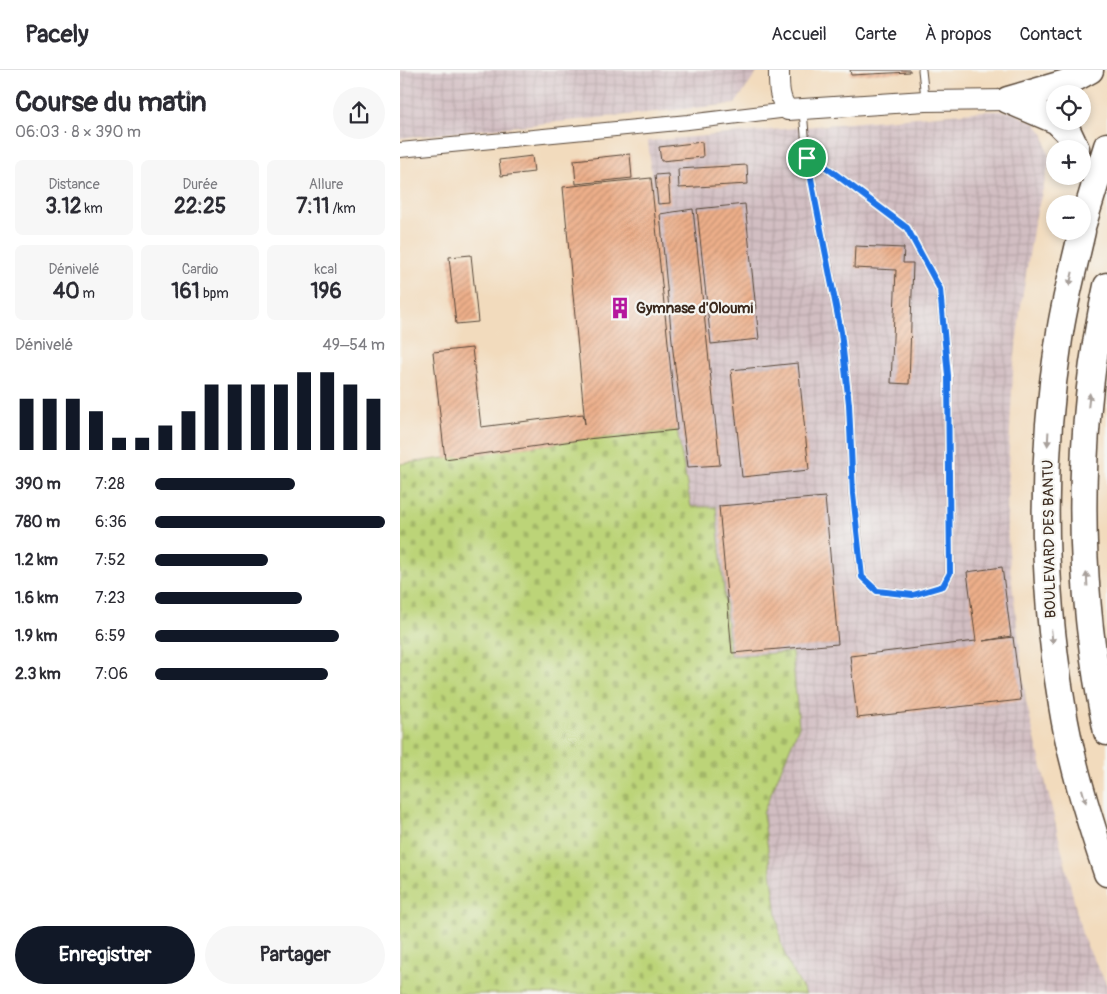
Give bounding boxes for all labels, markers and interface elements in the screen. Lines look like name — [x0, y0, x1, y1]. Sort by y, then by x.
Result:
text: Pacely — [25, 20, 88, 49]
text: Accueil — [771, 23, 827, 46]
text: Carte — [855, 23, 897, 46]
text: À propos — [925, 23, 991, 46]
text: Contact — [1019, 23, 1082, 46]
text: Course du matin — [15, 85, 207, 120]
map controls — [1046, 85, 1091, 240]
button: locate — [1046, 85, 1091, 130]
button: share — [333, 87, 385, 139]
text: 06:03 · 8 × 390 m — [15, 122, 141, 142]
pin — [786, 137, 828, 179]
button: + — [1046, 140, 1091, 185]
icon: arrive — [793, 144, 821, 172]
text: Distance — [48, 176, 100, 193]
text: Durée — [183, 176, 217, 193]
text: Allure — [309, 176, 343, 193]
text: 3.12 — [45, 193, 81, 220]
text: 22:25 — [174, 193, 226, 220]
text: 7:11 — [296, 193, 329, 220]
button: − — [1046, 195, 1091, 240]
text: km — [81, 200, 103, 217]
text: /km — [329, 200, 356, 217]
text: Dénivelé — [48, 261, 100, 278]
text: Cardio — [182, 261, 218, 278]
text: kcal — [315, 261, 337, 278]
one-way arrow — [1067, 271, 1075, 286]
text: 40 — [53, 278, 80, 305]
text: 161 — [171, 278, 200, 305]
text: 196 — [310, 278, 342, 305]
text: m — [80, 285, 95, 302]
text: bpm — [200, 285, 229, 302]
building icon: Gymnase d'Oloumi — [607, 295, 633, 321]
place label: Gymnase d'Oloumi — [636, 299, 753, 318]
text: Dénivelé — [15, 335, 73, 355]
text: 49–54 m — [322, 335, 385, 355]
one-way arrow — [1085, 391, 1093, 407]
one-way arrow — [1044, 432, 1052, 448]
street label: BOULEVARD DES BANTU — [1039, 459, 1060, 619]
text: 390 m — [15, 474, 61, 494]
text: 7:28 — [95, 474, 125, 494]
text: 780 m — [15, 512, 60, 532]
text: 6:36 — [95, 512, 127, 532]
text: 1.2 km — [15, 550, 58, 570]
text: 7:52 — [95, 550, 125, 570]
one-way arrow — [1082, 571, 1090, 587]
text: 1.6 km — [15, 588, 58, 608]
text: 7:23 — [95, 588, 125, 608]
text: 1.9 km — [15, 626, 57, 646]
text: 6:59 — [95, 626, 126, 646]
one-way arrow — [1048, 629, 1056, 645]
text: 2.3 km — [15, 664, 61, 684]
text: 7:06 — [95, 664, 128, 684]
one-way arrow — [1080, 788, 1088, 803]
button: Enregistrer — [15, 926, 195, 984]
button: Partager — [205, 926, 385, 984]

